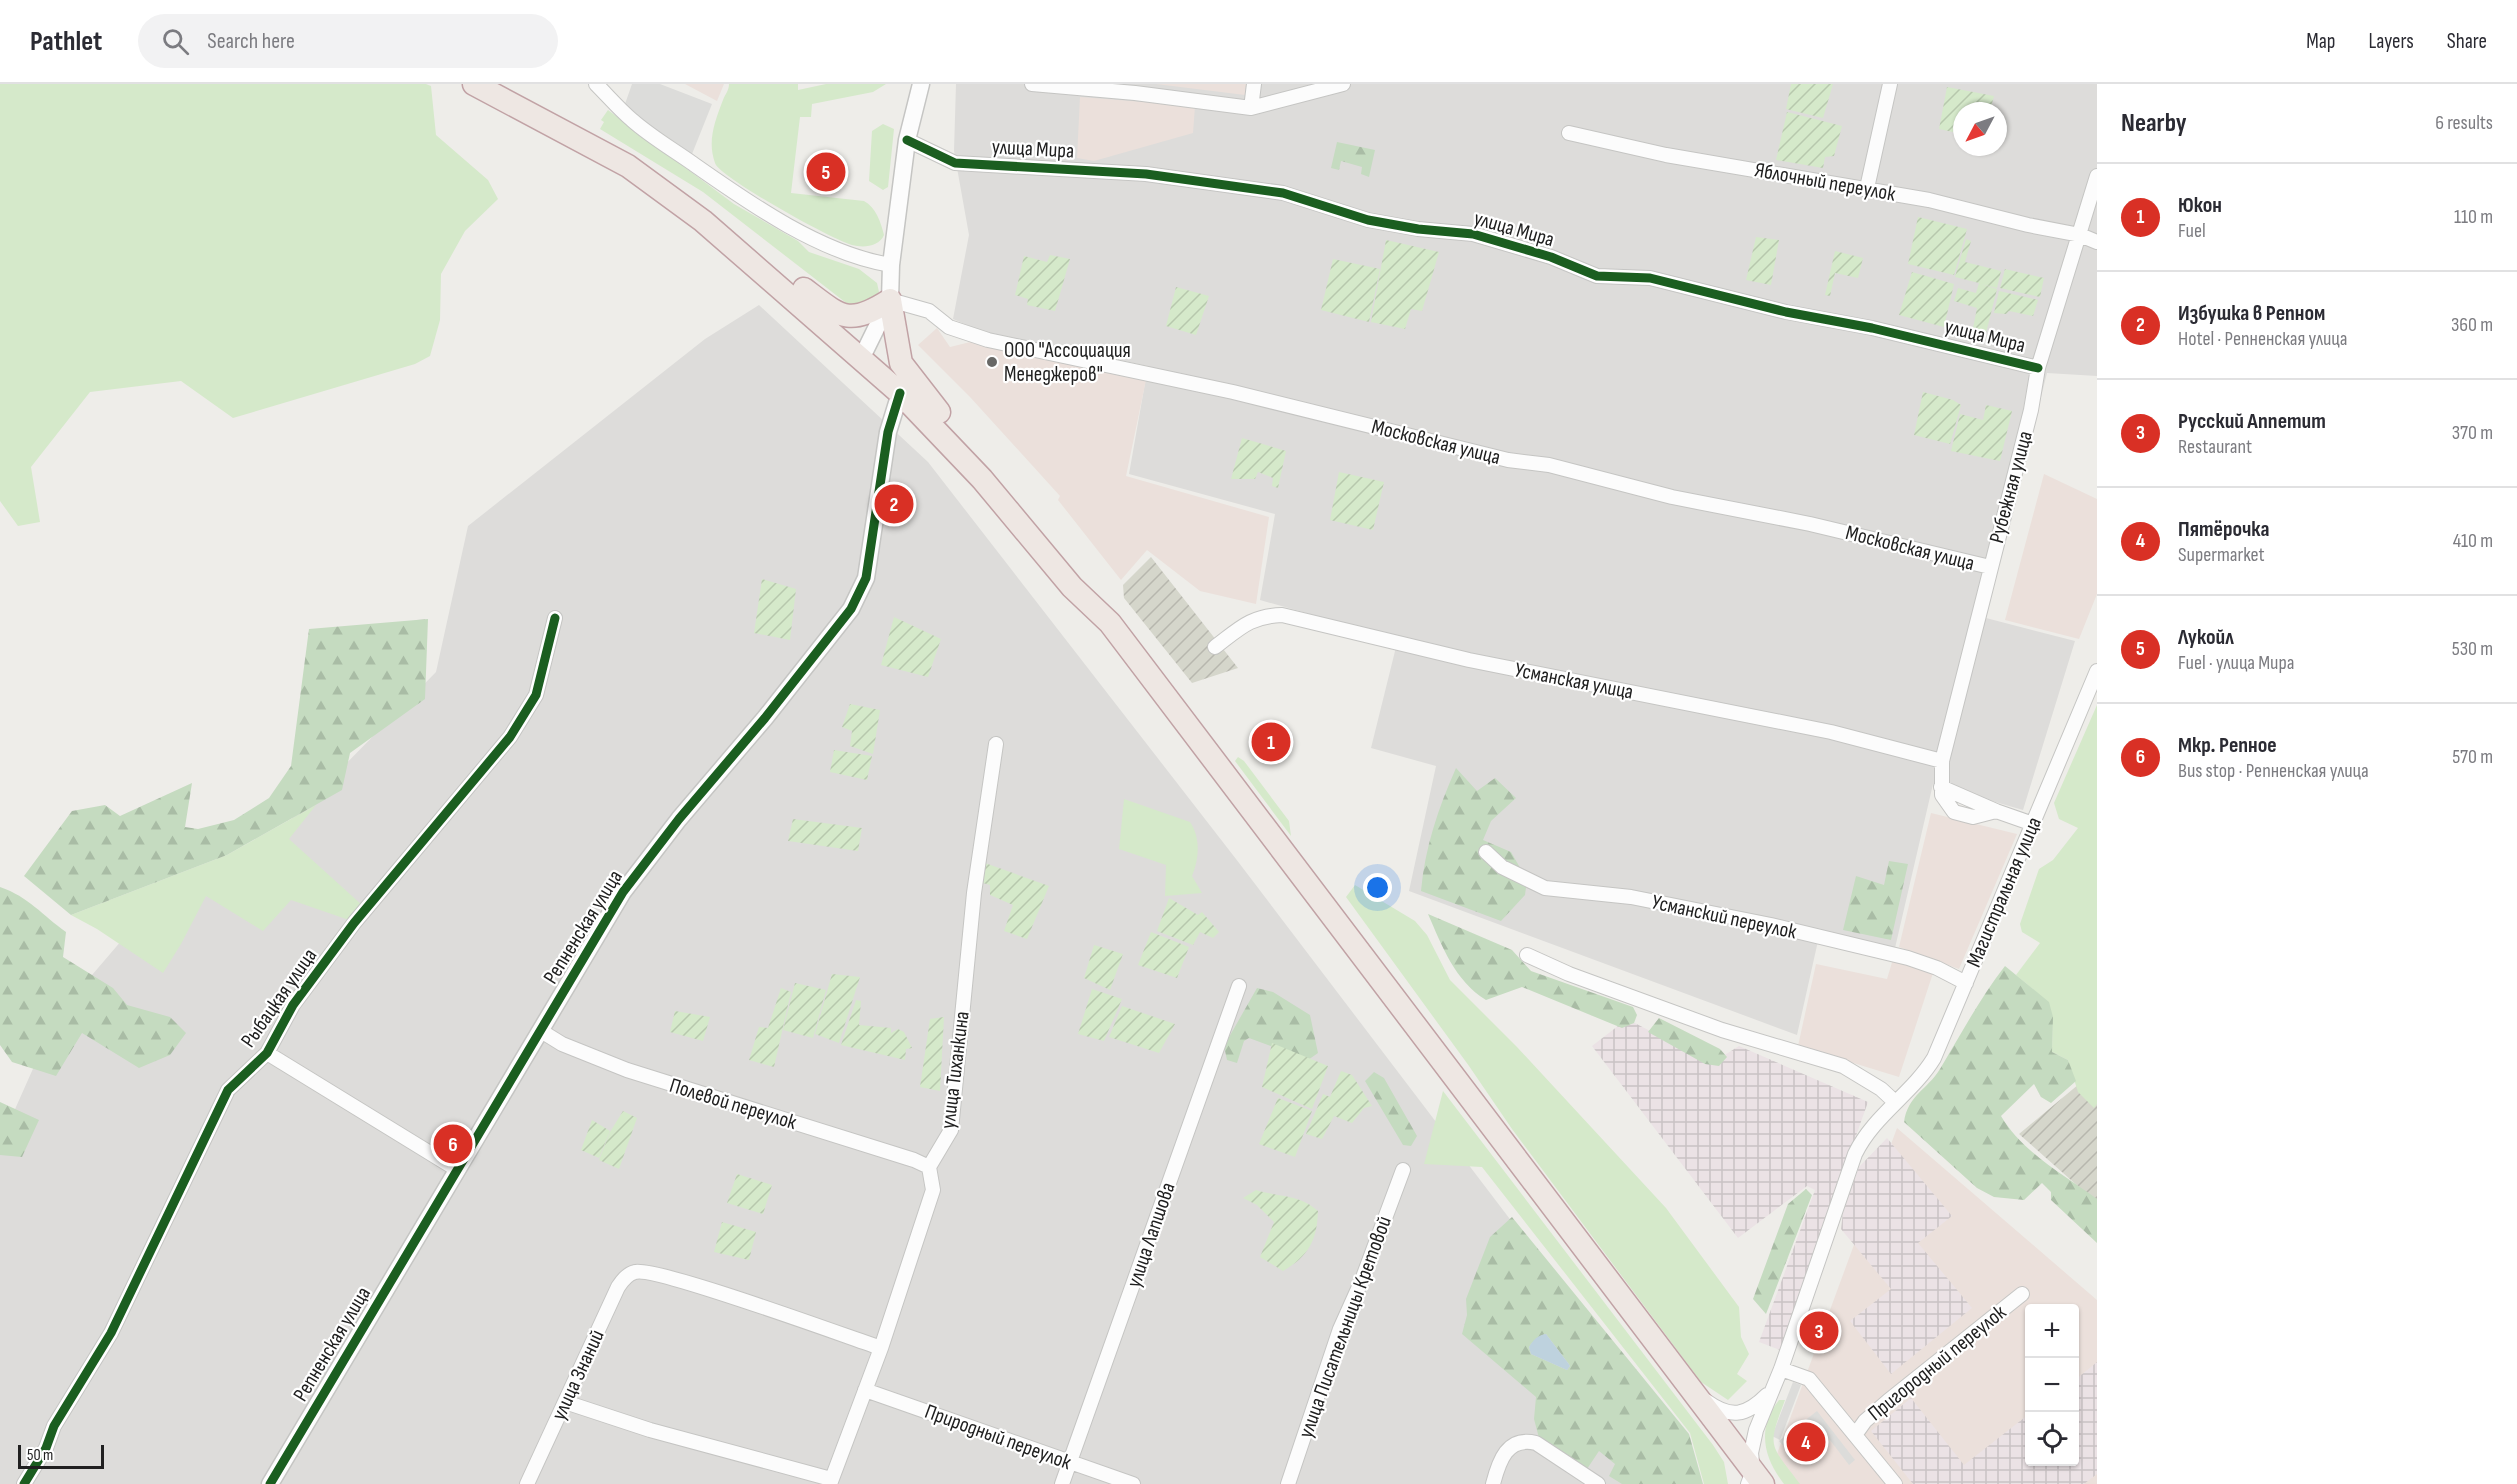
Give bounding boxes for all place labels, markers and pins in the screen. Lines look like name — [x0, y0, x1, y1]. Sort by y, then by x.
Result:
pin: 5 — [806, 150, 846, 194]
place label: ООО "Ассоциация Менеджеров" — [1004, 338, 1131, 387]
marker: ООО "Ассоциация Менеджеров" — [985, 355, 999, 369]
pin: 2 — [874, 482, 914, 526]
pin: 1 — [1252, 720, 1290, 764]
pin: 6 — [434, 1122, 472, 1166]
pin: 3 — [1800, 1308, 1838, 1354]
pin: 4 — [1786, 1420, 1826, 1464]

